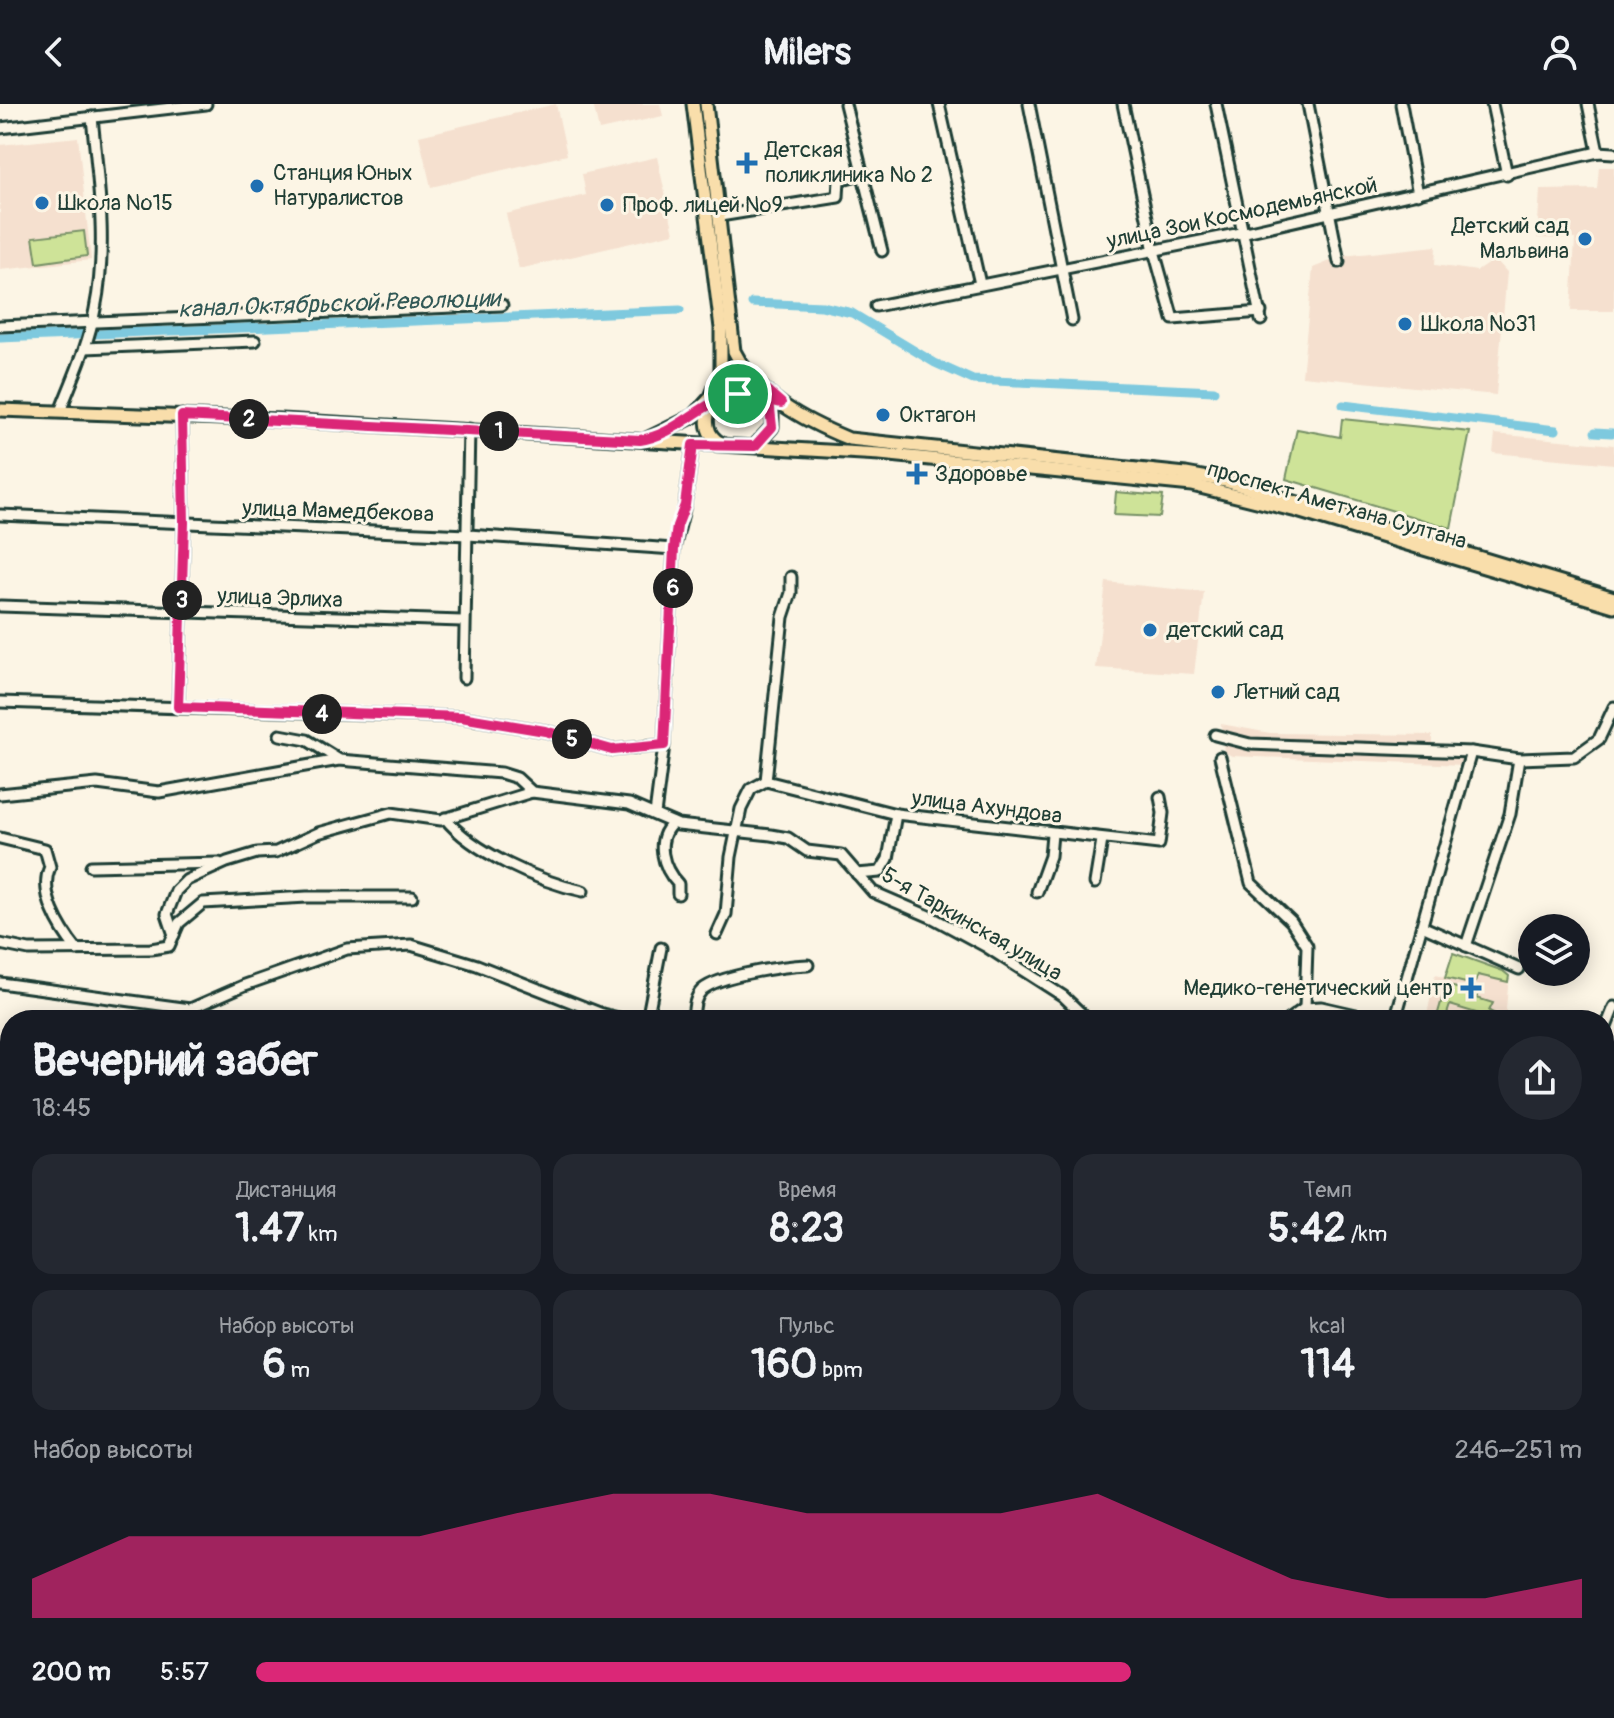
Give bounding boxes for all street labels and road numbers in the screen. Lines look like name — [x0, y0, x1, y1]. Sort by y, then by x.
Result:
street label: улица Зои Космодемьянской — [1103, 171, 1380, 256]
street label: проспект Аметхана Султана — [1204, 455, 1470, 555]
street label: улица Мамедбекова — [241, 494, 434, 528]
street label: улица Эрлиха — [216, 582, 343, 614]
street label: улица Ахундова — [909, 784, 1064, 830]
street label: 5-я Таркинская улица — [877, 861, 1067, 987]

